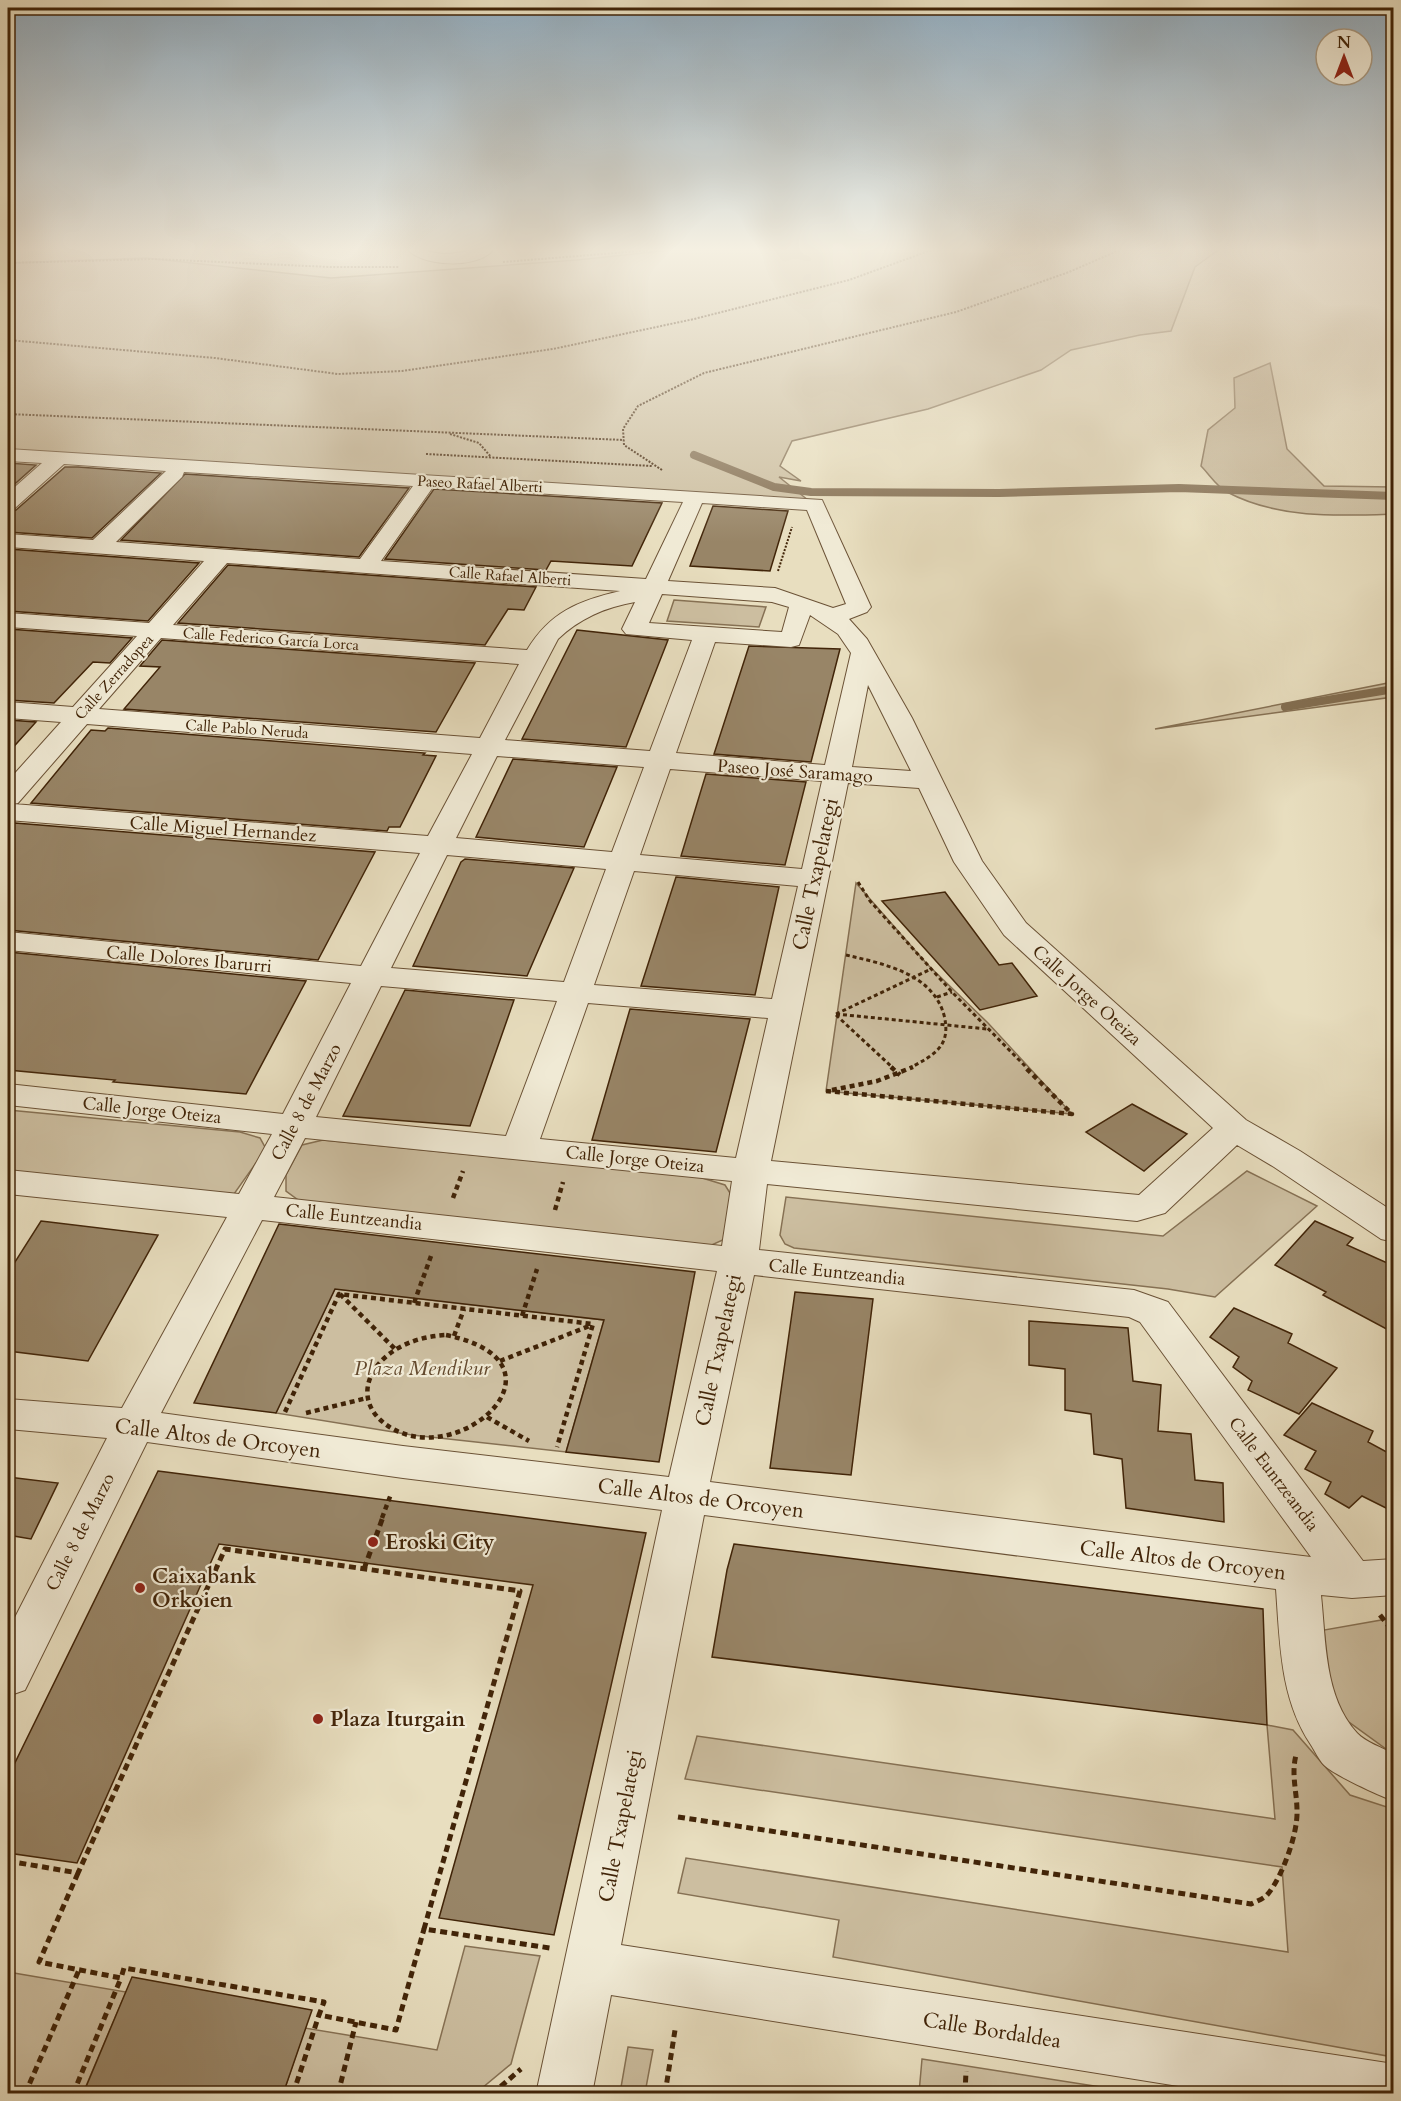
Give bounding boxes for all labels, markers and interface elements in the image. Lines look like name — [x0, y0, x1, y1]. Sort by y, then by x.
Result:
north arrow — [1314, 27, 1374, 87]
text: N — [1337, 32, 1351, 54]
street label: Paseo Rafael Alberti — [417, 471, 543, 497]
street label: Calle Rafael Alberti — [448, 562, 572, 590]
street label: Calle Federico García Lorca — [182, 623, 360, 655]
street label: Calle Zerradopea — [70, 630, 158, 724]
street label: Calle Pablo Neruda — [185, 715, 310, 743]
street label: Paseo José Saramago — [716, 754, 874, 789]
street label: Calle Txapelategi — [785, 795, 846, 953]
street label: Calle Miguel Hernandez — [129, 811, 317, 848]
street label: Calle Jorge Oteiza — [1026, 939, 1147, 1051]
street label: Calle Dolores Ibarurri — [105, 940, 273, 979]
street label: Calle 8 de Marzo — [265, 1039, 348, 1165]
street label: Calle Jorge Oteiza — [81, 1091, 223, 1130]
street label: Calle Jorge Oteiza — [564, 1140, 706, 1179]
street label: Calle Euntzeandia — [284, 1198, 424, 1237]
street label: Calle Euntzeandia — [767, 1253, 907, 1292]
street label: Calle Txapelategi — [688, 1271, 749, 1429]
park label: Plaza Mendikur — [354, 1354, 491, 1383]
street label: Calle Altos de Orcoyen — [113, 1411, 323, 1466]
street label: Calle Euntzeandia — [1222, 1412, 1325, 1537]
street label: Calle 8 de Marzo — [40, 1469, 121, 1596]
street label: Calle Altos de Orcoyen — [596, 1471, 806, 1526]
place label: Eroski City — [385, 1528, 495, 1557]
street label: Calle Altos de Orcoyen — [1078, 1533, 1288, 1588]
marker: Eroski City — [366, 1535, 380, 1549]
place label: Caixabank Orkoien — [152, 1562, 256, 1615]
marker: Caixabank Orkoien — [133, 1581, 147, 1595]
place label: Plaza Iturgain — [330, 1705, 466, 1734]
marker: Plaza Iturgain — [311, 1712, 325, 1726]
street label: Calle Txapelategi — [591, 1747, 650, 1905]
street label: Calle Bordaldea — [921, 2005, 1063, 2056]

